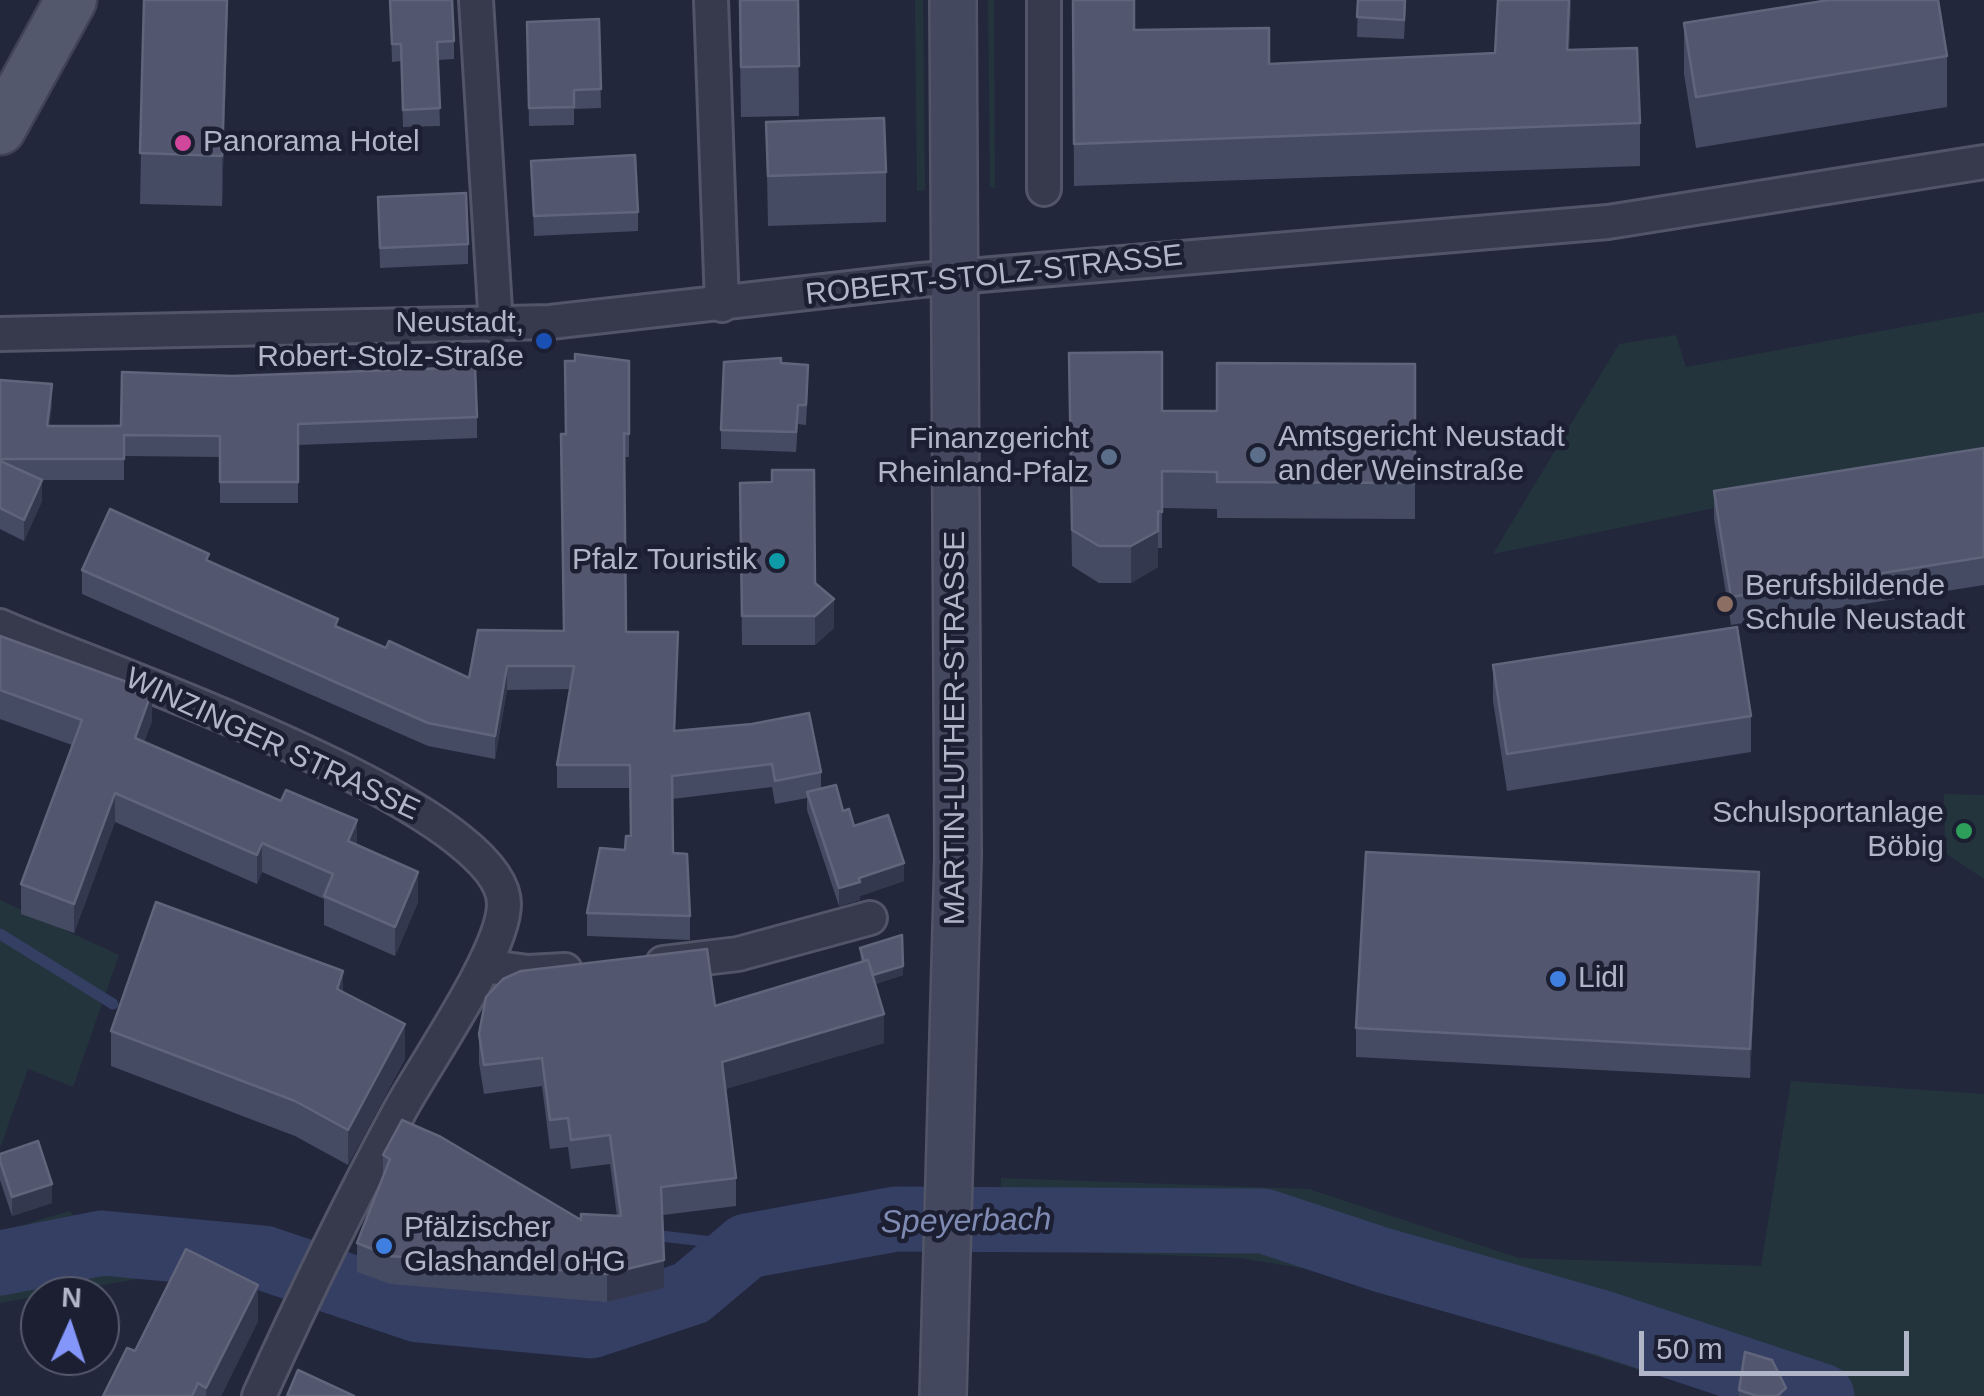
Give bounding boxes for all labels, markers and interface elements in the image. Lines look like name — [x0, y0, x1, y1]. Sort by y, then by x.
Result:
place label: Panorama Hotel — [203, 125, 420, 161]
marker: Panorama Hotel — [172, 132, 194, 154]
street label: ROBERT-STOLZ-STRASSE — [804, 238, 1184, 314]
place label: Neustadt, Robert-Stolz-Straße — [257, 306, 524, 376]
marker: Neustadt, Robert-Stolz-Straße — [533, 330, 555, 352]
place label: Amtsgericht Neustadt an der Weinstraße — [1278, 420, 1565, 490]
place label: Finanzgericht Rheinland-Pfalz — [877, 422, 1089, 492]
marker: Amtsgericht Neustadt an der Weinstraße — [1247, 444, 1269, 466]
marker: Finanzgericht Rheinland-Pfalz — [1098, 446, 1120, 468]
street label: MARTIN-LUTHER-STRASSE — [938, 531, 974, 925]
place label: Pfalz Touristik — [572, 543, 757, 579]
marker: Pfalz Touristik — [766, 550, 788, 572]
place label: Berufsbildende Schule Neustadt — [1745, 569, 1965, 640]
marker: Berufsbildende Schule Neustadt — [1714, 593, 1736, 615]
street label: WINZINGER STRASSE — [119, 661, 425, 829]
place label: Schulsportanlage Böbig — [1712, 796, 1944, 866]
marker: Schulsportanlage Böbig — [1953, 820, 1975, 842]
place label: Lidl — [1578, 961, 1625, 997]
marker: Lidl — [1547, 968, 1569, 990]
water label: Speyerbach — [880, 1201, 1052, 1243]
place label: Pfälzischer Glashandel oHG — [404, 1211, 626, 1282]
marker: Pfälzischer Glashandel oHG — [373, 1235, 395, 1257]
north arrow — [20, 1276, 120, 1376]
text: N — [61, 1282, 82, 1314]
scale bar — [1644, 1311, 1914, 1373]
text: 50 m — [1656, 1332, 1723, 1365]

